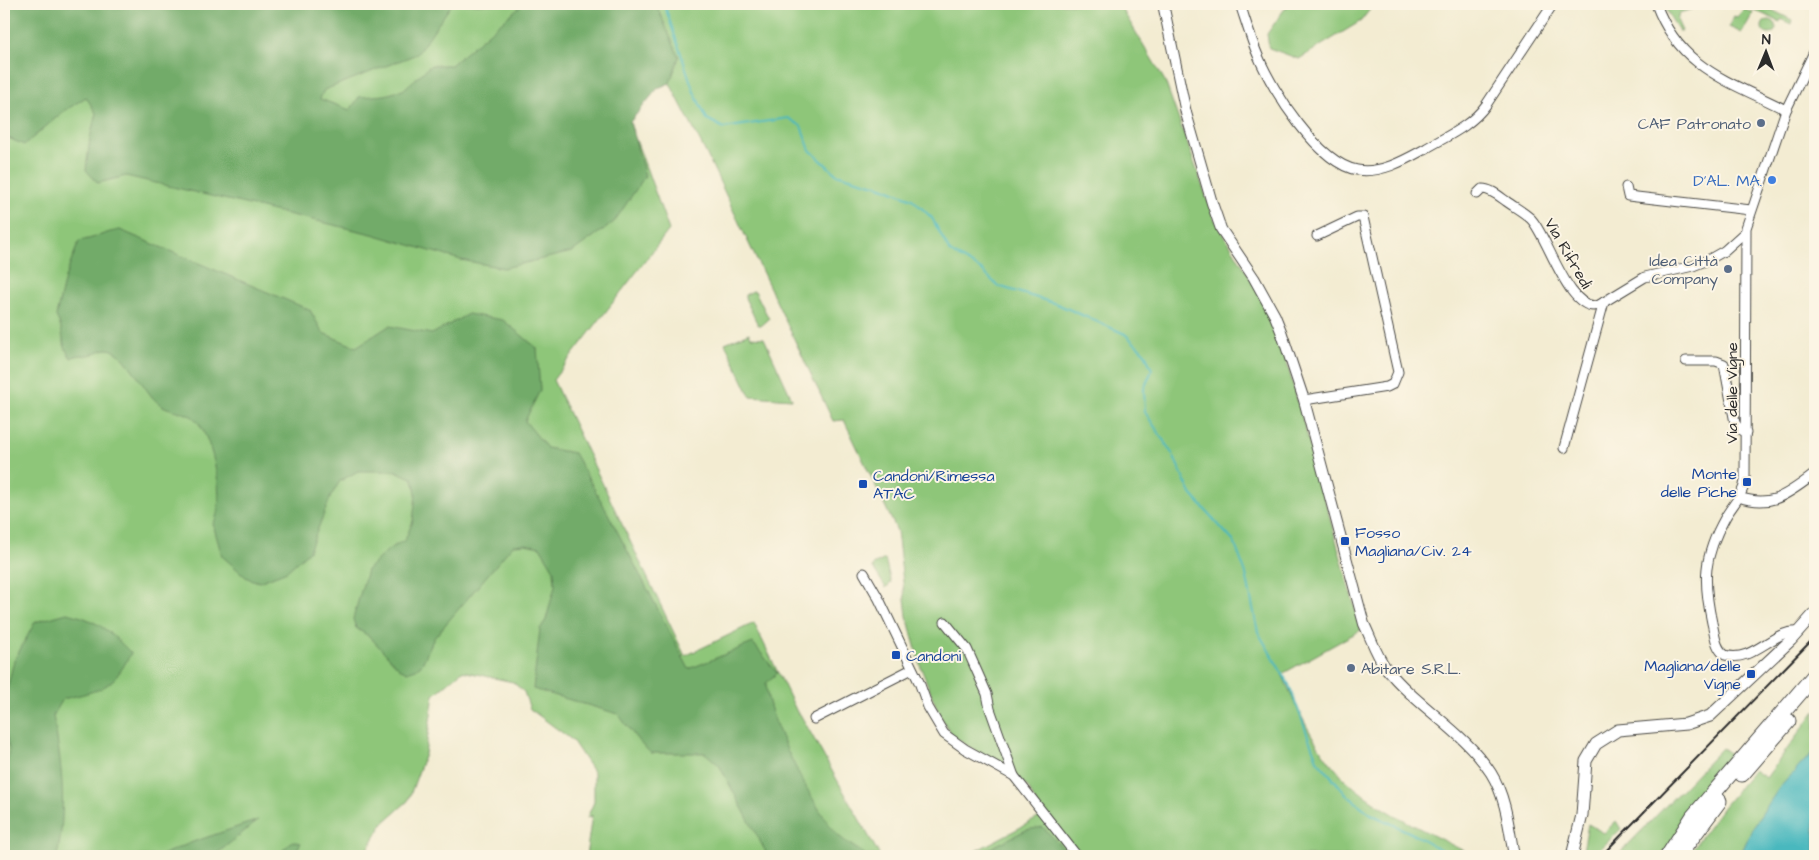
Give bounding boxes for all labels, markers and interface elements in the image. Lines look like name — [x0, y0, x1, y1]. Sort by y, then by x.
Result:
north arrow — [1742, 28, 1792, 78]
text: N — [1762, 30, 1771, 50]
place label: CAF Patronato — [1638, 113, 1751, 135]
marker: CAF Patronato — [1755, 117, 1767, 129]
place label: D'AL. MA. — [1693, 170, 1762, 192]
marker: D'AL. MA. — [1766, 174, 1778, 186]
street label: Via Rifredi — [1539, 214, 1598, 293]
place label: Idea Città Company — [1649, 250, 1718, 291]
marker: Idea Città Company — [1722, 263, 1734, 275]
street label: Via delle Vigne — [1721, 342, 1744, 444]
place label: Monte delle Piche — [1661, 463, 1737, 503]
place label: Candoni/Rimessa ATAC — [873, 465, 995, 505]
marker: Monte delle Piche — [1741, 476, 1753, 488]
marker: Candoni/Rimessa ATAC — [857, 478, 869, 490]
place label: Fosso Magliana/Civ. 24 — [1355, 522, 1472, 563]
marker: Fosso Magliana/Civ. 24 — [1339, 535, 1351, 547]
place label: Candoni — [906, 645, 962, 667]
marker: Candoni — [890, 649, 902, 661]
place label: Magliana/delle Vigne — [1644, 655, 1741, 696]
place label: Abitare S.R.L. — [1361, 658, 1461, 680]
marker: Abitare S.R.L. — [1345, 662, 1357, 674]
marker: Magliana/delle Vigne — [1745, 668, 1757, 680]

